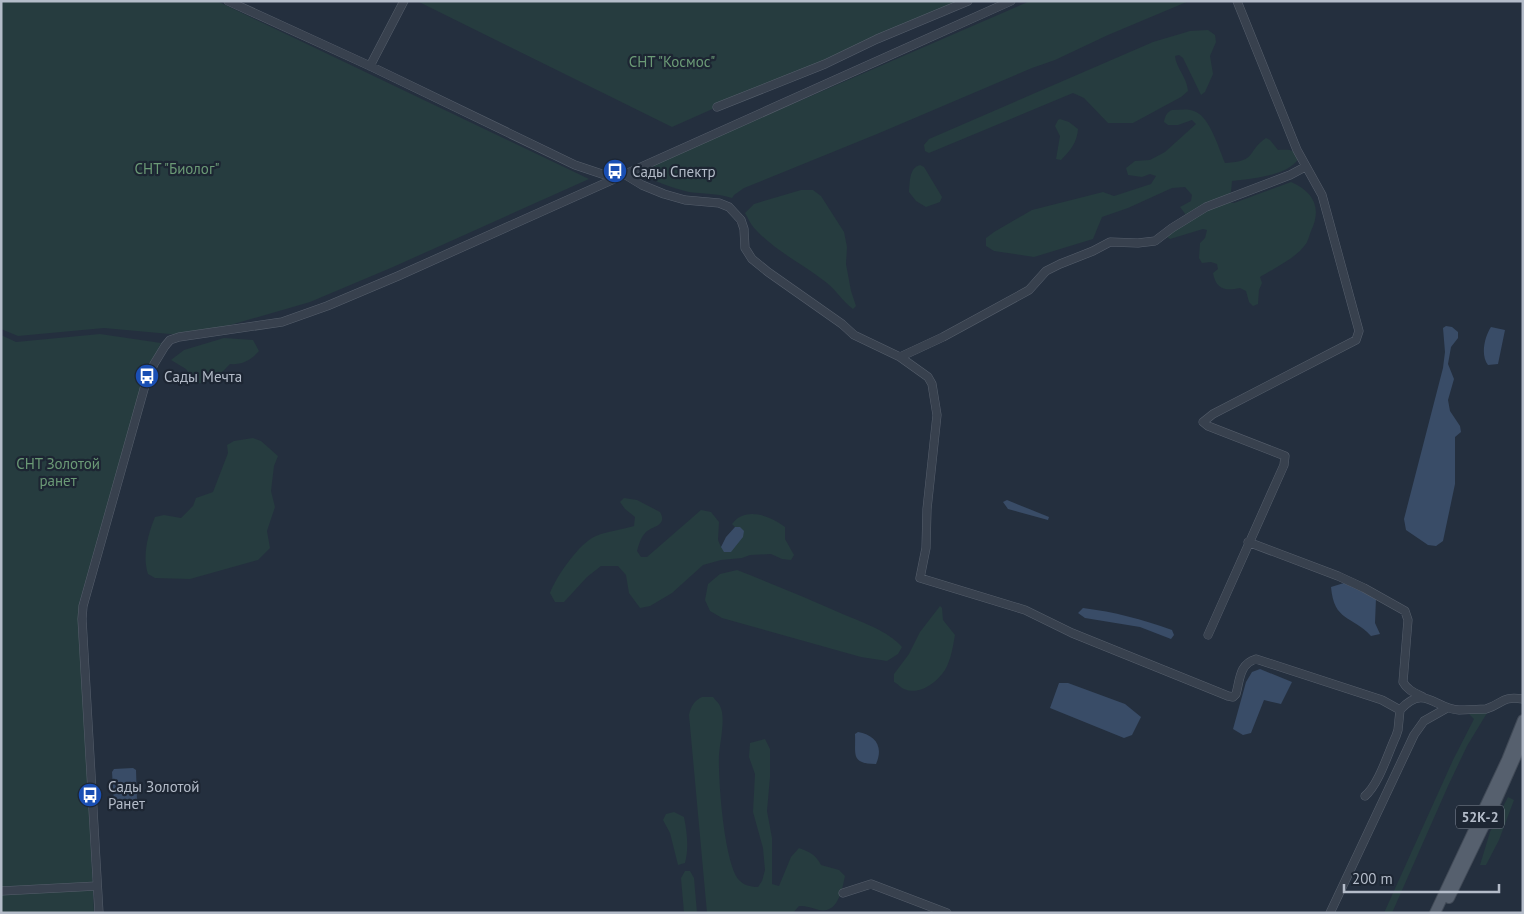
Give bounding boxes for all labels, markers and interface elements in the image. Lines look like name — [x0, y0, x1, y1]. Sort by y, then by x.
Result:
park label: СНТ "Космос" — [629, 52, 715, 71]
bus stop icon: Сады Спектр — [602, 158, 628, 184]
park label: СНТ "Биолог" — [135, 159, 219, 178]
place label: Сады Спектр — [632, 162, 716, 181]
bus stop icon: Сады Мечта — [134, 363, 160, 389]
place label: Сады Мечта — [164, 367, 242, 386]
park label: СНТ Золотой ранет — [16, 454, 100, 490]
place label: Сады Золотой Ранет — [108, 777, 199, 813]
bus stop icon: Сады Золотой Ранет — [77, 782, 103, 808]
road number: 52К-2 — [1456, 806, 1504, 829]
scale bar — [1344, 862, 1499, 894]
text: 200 m — [1352, 869, 1393, 888]

